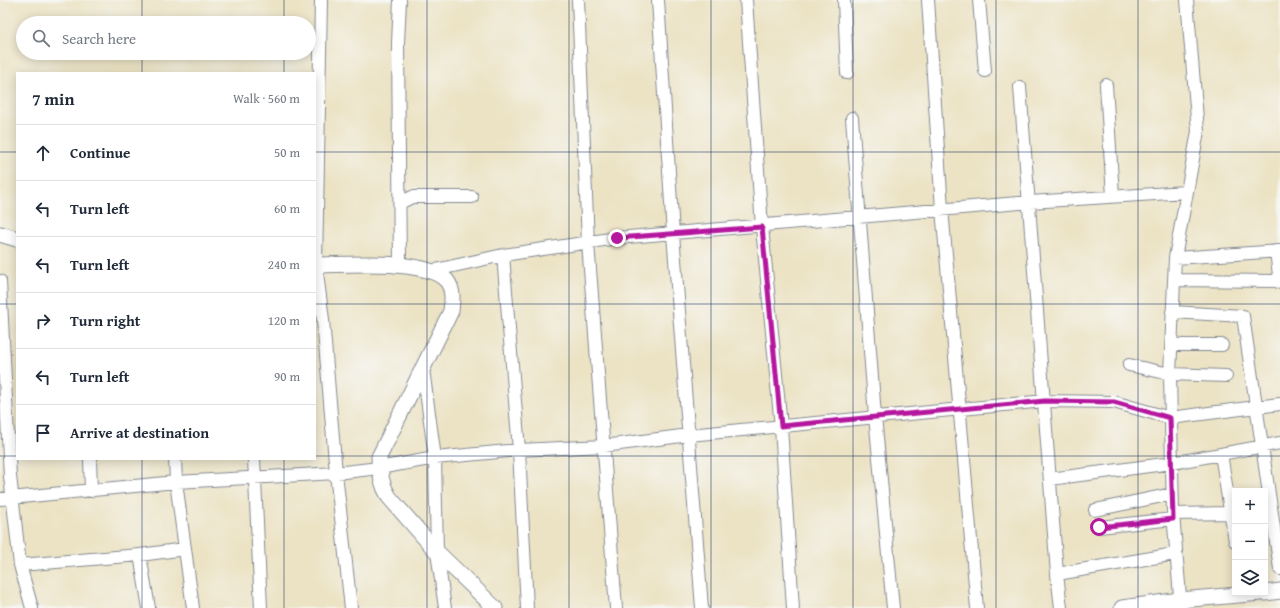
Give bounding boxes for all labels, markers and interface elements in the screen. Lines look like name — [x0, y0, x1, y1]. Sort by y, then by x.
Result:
search box — [16, 16, 316, 60]
icon: search — [30, 27, 52, 49]
text: Search here — [62, 28, 136, 49]
text: 7 min — [32, 86, 74, 111]
text: Walk · 560 m — [233, 89, 300, 108]
icon: ahead — [32, 142, 54, 164]
text: Continue — [70, 142, 131, 163]
text: 50 m — [274, 143, 300, 162]
icon: left — [32, 198, 54, 220]
text: Turn left — [70, 198, 129, 219]
text: 60 m — [274, 199, 300, 218]
route end — [608, 229, 626, 247]
icon: left — [32, 254, 54, 276]
text: Turn left — [70, 254, 129, 275]
text: 240 m — [268, 255, 300, 274]
icon: right — [32, 310, 54, 332]
text: Turn right — [70, 310, 141, 331]
text: 120 m — [268, 311, 300, 330]
icon: left — [32, 366, 54, 388]
text: Turn left — [70, 366, 129, 387]
text: 90 m — [274, 367, 300, 386]
icon: arrive — [32, 422, 54, 444]
text: Arrive at destination — [70, 422, 209, 443]
map controls — [1232, 488, 1268, 596]
button: + — [1232, 488, 1268, 524]
route start — [1090, 518, 1108, 536]
button: − — [1232, 524, 1268, 560]
button: layers — [1232, 560, 1268, 596]

